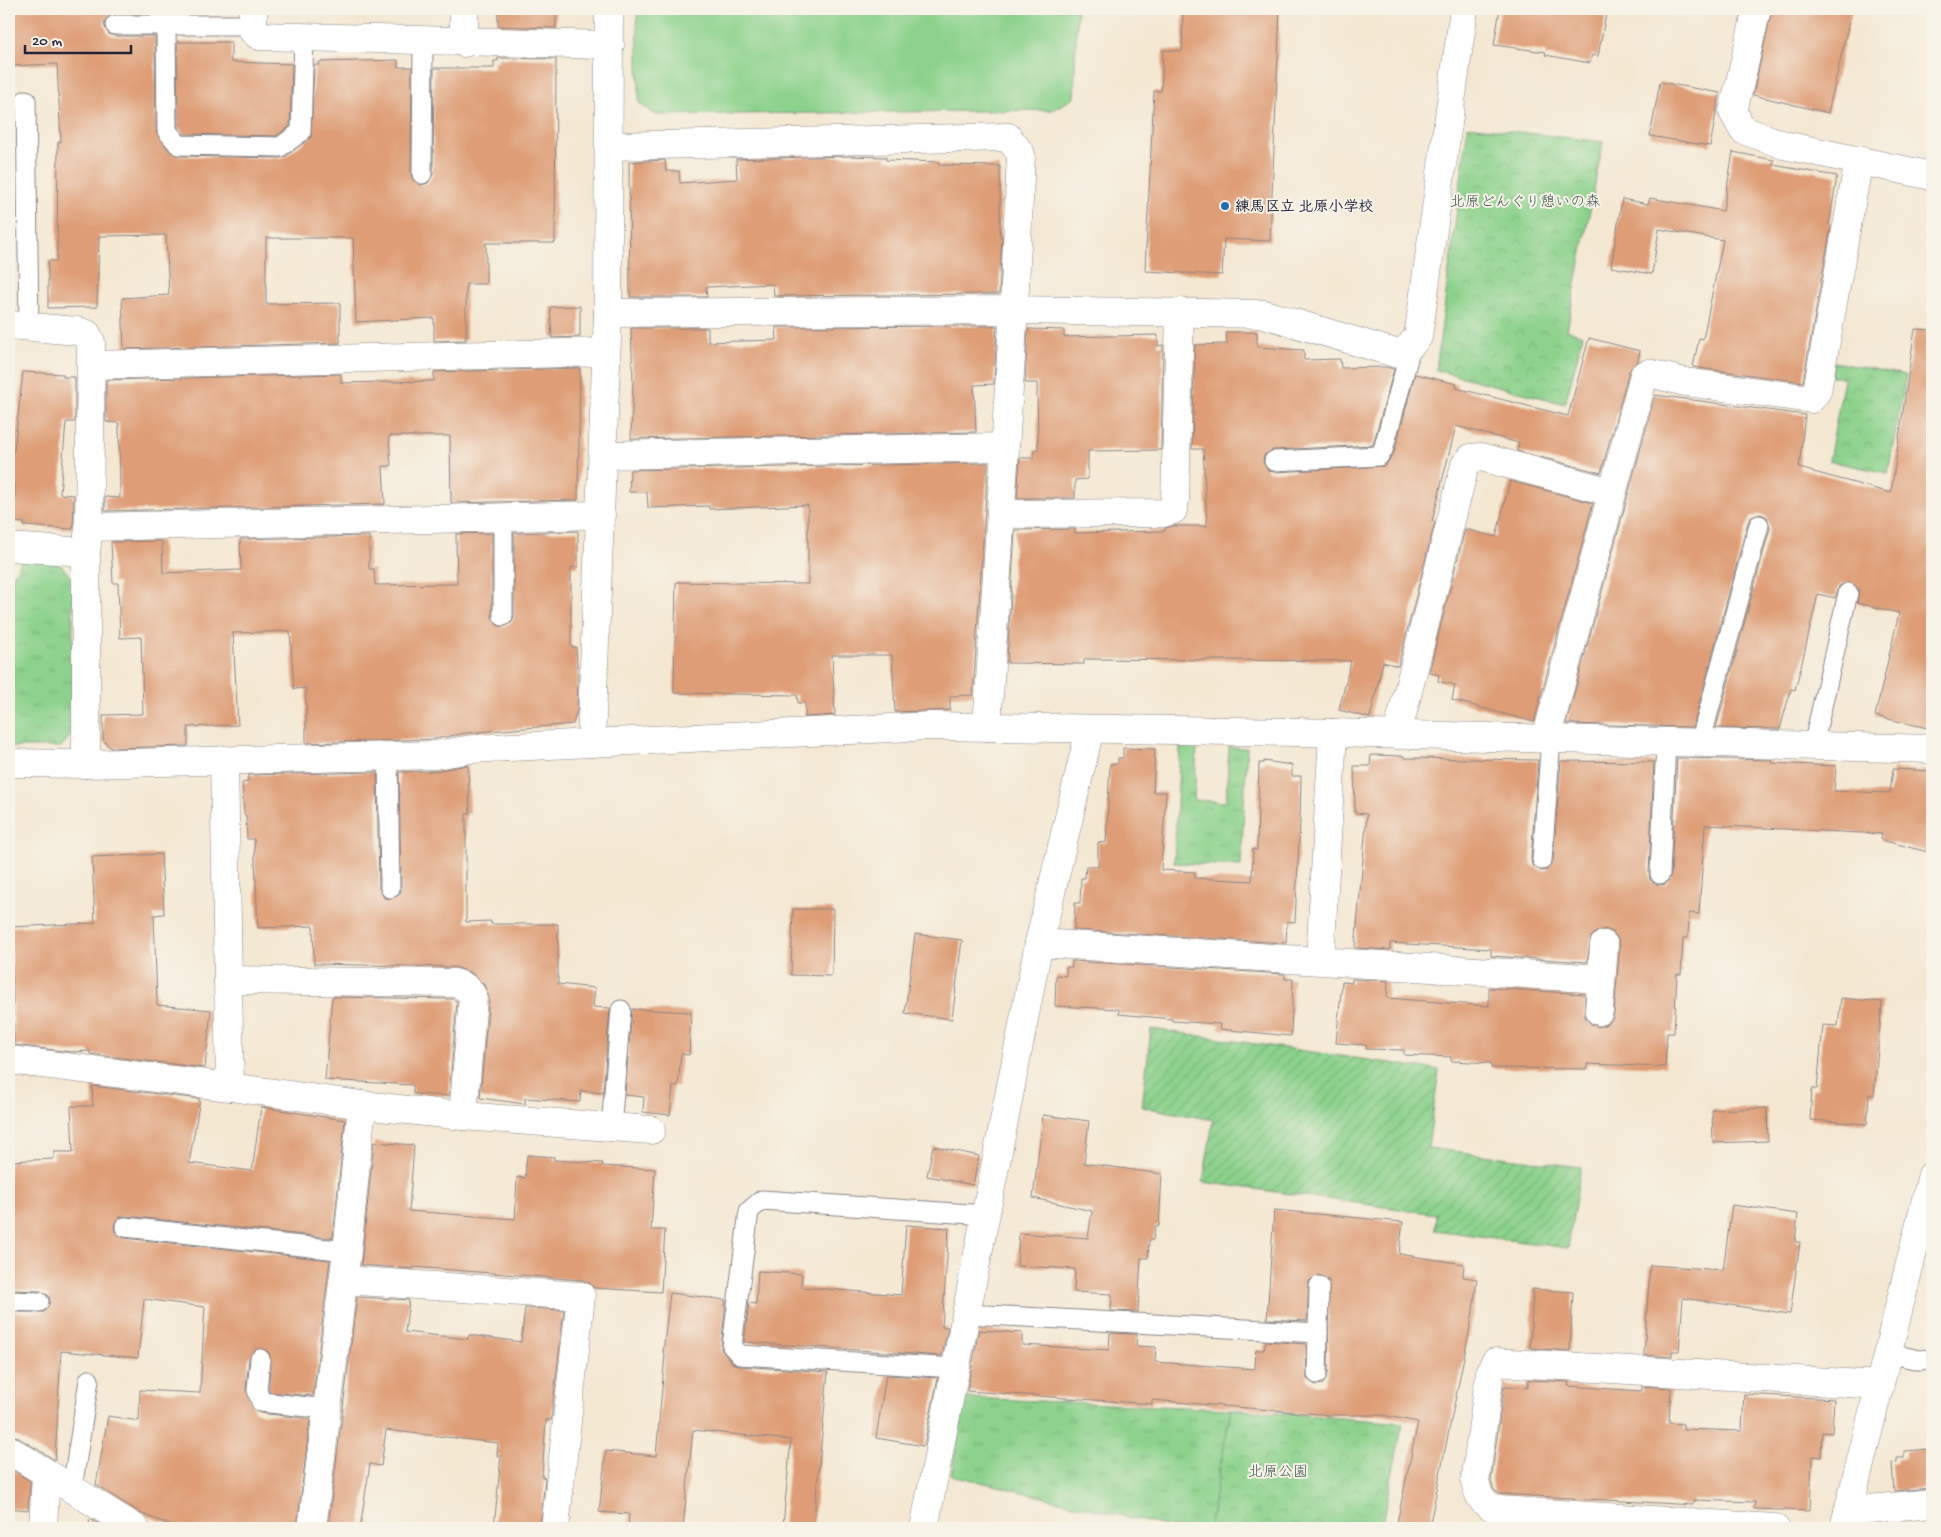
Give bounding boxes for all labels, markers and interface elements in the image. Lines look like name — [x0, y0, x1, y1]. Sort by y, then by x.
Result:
scale bar — [25, 22, 131, 54]
text: 20 m — [32, 33, 62, 51]
park label: 北原どんぐり憩いの森 — [1450, 193, 1600, 212]
place label: 練馬区立 北原小学校 — [1235, 198, 1374, 217]
marker: 練馬区立 北原小学校 — [1219, 200, 1231, 212]
park label: 北原公園 — [1248, 1464, 1308, 1482]

